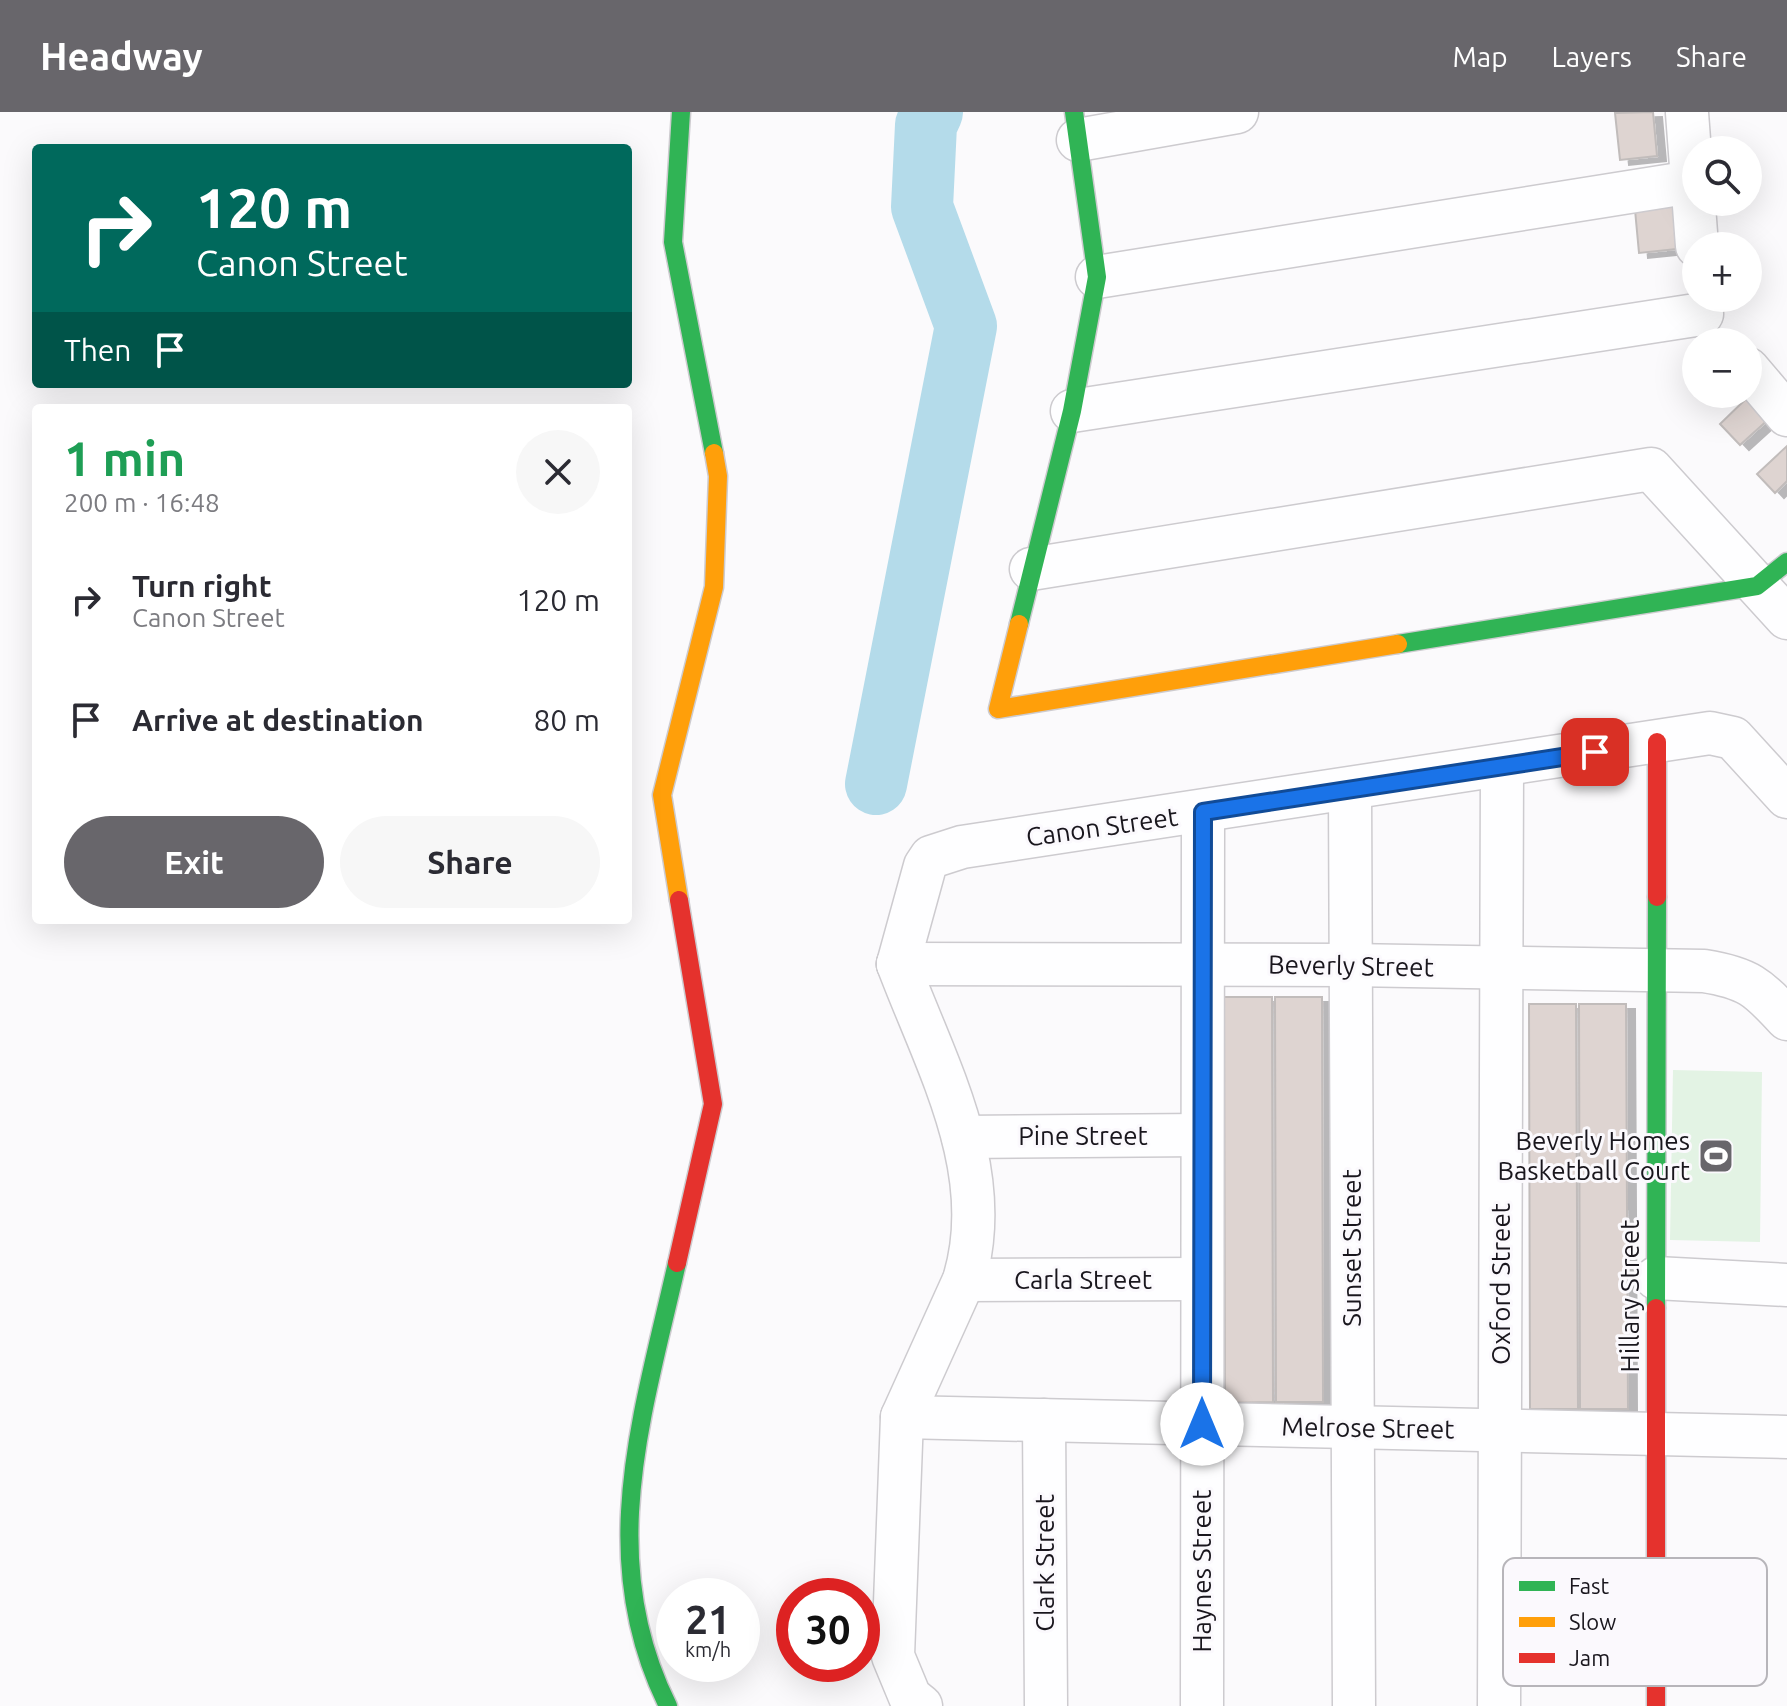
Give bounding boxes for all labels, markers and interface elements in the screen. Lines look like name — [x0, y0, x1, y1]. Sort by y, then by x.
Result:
text: Headway — [40, 35, 203, 77]
text: Map — [1452, 41, 1508, 72]
text: Layers — [1552, 41, 1632, 72]
text: Share — [1676, 41, 1747, 72]
map controls — [1682, 136, 1762, 408]
button: search — [1682, 136, 1762, 216]
icon: right — [64, 176, 168, 280]
text: 120 m — [196, 176, 352, 239]
button: + — [1682, 232, 1762, 312]
text: Canon Street — [196, 242, 408, 283]
icon: arrive — [148, 328, 192, 372]
button: − — [1682, 328, 1762, 408]
text: Then — [64, 333, 132, 367]
button: close — [516, 430, 600, 514]
text: 1 min — [64, 431, 185, 485]
text: 200 m · 16:48 — [64, 488, 220, 517]
text: Turn right — [132, 569, 272, 603]
icon: right — [64, 578, 108, 622]
text: 120 m — [516, 583, 600, 617]
text: Canon Street — [132, 603, 285, 632]
icon: arrive — [64, 698, 108, 742]
text: Arrive at destination — [132, 703, 424, 737]
text: 80 m — [533, 703, 600, 737]
pin — [1561, 718, 1629, 786]
icon: arrive — [1573, 730, 1617, 774]
street label: Canon Street — [1024, 802, 1180, 851]
button: Exit — [64, 816, 324, 908]
button: Share — [340, 816, 600, 908]
street label: Beverly Street — [1268, 950, 1434, 981]
street label: Pine Street — [1018, 1121, 1148, 1150]
place label: Beverly Homes Basketball Court — [1497, 1126, 1690, 1185]
sports icon: Beverly Homes Basketball Court — [1697, 1137, 1735, 1175]
street label: Sunset Street — [1337, 1169, 1366, 1327]
street label: Oxford Street — [1486, 1203, 1515, 1365]
street label: Hillary Street — [1615, 1220, 1644, 1372]
street label: Carla Street — [1014, 1265, 1152, 1294]
position arrow — [1160, 1382, 1244, 1466]
street label: Melrose Street — [1281, 1411, 1455, 1444]
street label: Haynes Street — [1187, 1489, 1216, 1653]
street label: Clark Street — [1030, 1494, 1059, 1632]
legend — [1503, 1558, 1767, 1686]
text: Fast — [1569, 1573, 1610, 1598]
speed limit sign: 30 — [776, 1578, 880, 1682]
text: 21 — [685, 1597, 731, 1642]
text: Slow — [1569, 1609, 1616, 1634]
text: km/h — [685, 1638, 731, 1661]
text: Jam — [1569, 1645, 1610, 1670]

